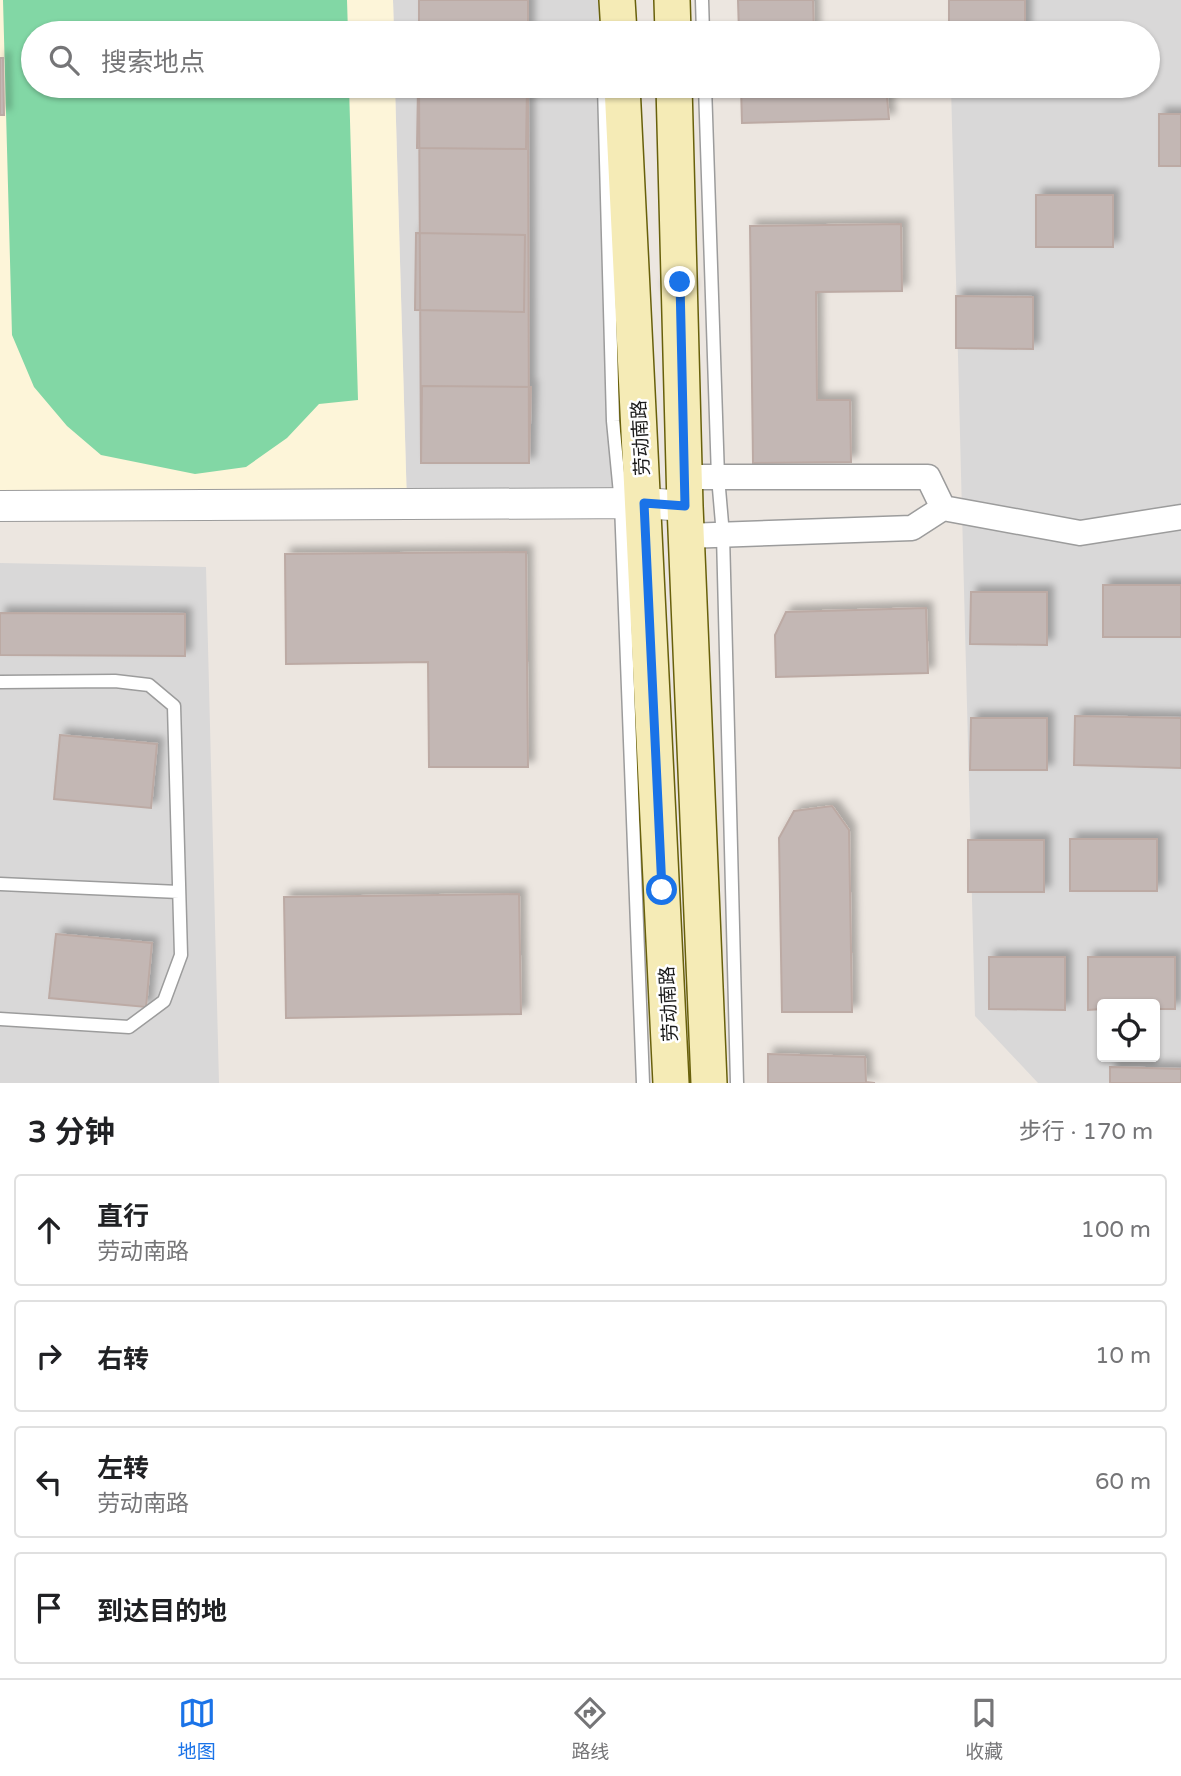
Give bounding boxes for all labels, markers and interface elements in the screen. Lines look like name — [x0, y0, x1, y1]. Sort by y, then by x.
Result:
search box — [21, 21, 1160, 98]
icon: search — [45, 41, 83, 79]
text: 搜索地点 — [101, 47, 205, 78]
route end — [664, 266, 695, 297]
street label: 劳动南路 — [628, 399, 654, 476]
route start — [646, 874, 677, 905]
street label: 劳动南路 — [656, 965, 682, 1042]
map controls — [1097, 999, 1160, 1062]
button: locate — [1097, 999, 1160, 1062]
text: 3 分钟 — [28, 1114, 115, 1151]
text: 步行 · 170 m — [1019, 1118, 1153, 1146]
text: 直行 — [97, 1201, 149, 1232]
icon: ahead — [30, 1211, 68, 1249]
text: 100 m — [1081, 1216, 1151, 1244]
text: 劳动南路 — [97, 1238, 189, 1266]
icon: right — [30, 1337, 68, 1375]
text: 10 m — [1095, 1342, 1151, 1370]
text: 右转 — [97, 1344, 149, 1375]
text: 左转 — [97, 1453, 149, 1484]
icon: left — [30, 1463, 68, 1501]
text: 60 m — [1095, 1468, 1151, 1496]
text: 劳动南路 — [97, 1490, 189, 1518]
icon: arrive — [30, 1589, 68, 1627]
text: 到达目的地 — [97, 1596, 227, 1627]
tab: 地图 — [178, 1694, 216, 1763]
tab: 路线 — [571, 1694, 609, 1763]
tab: 收藏 — [965, 1694, 1003, 1763]

